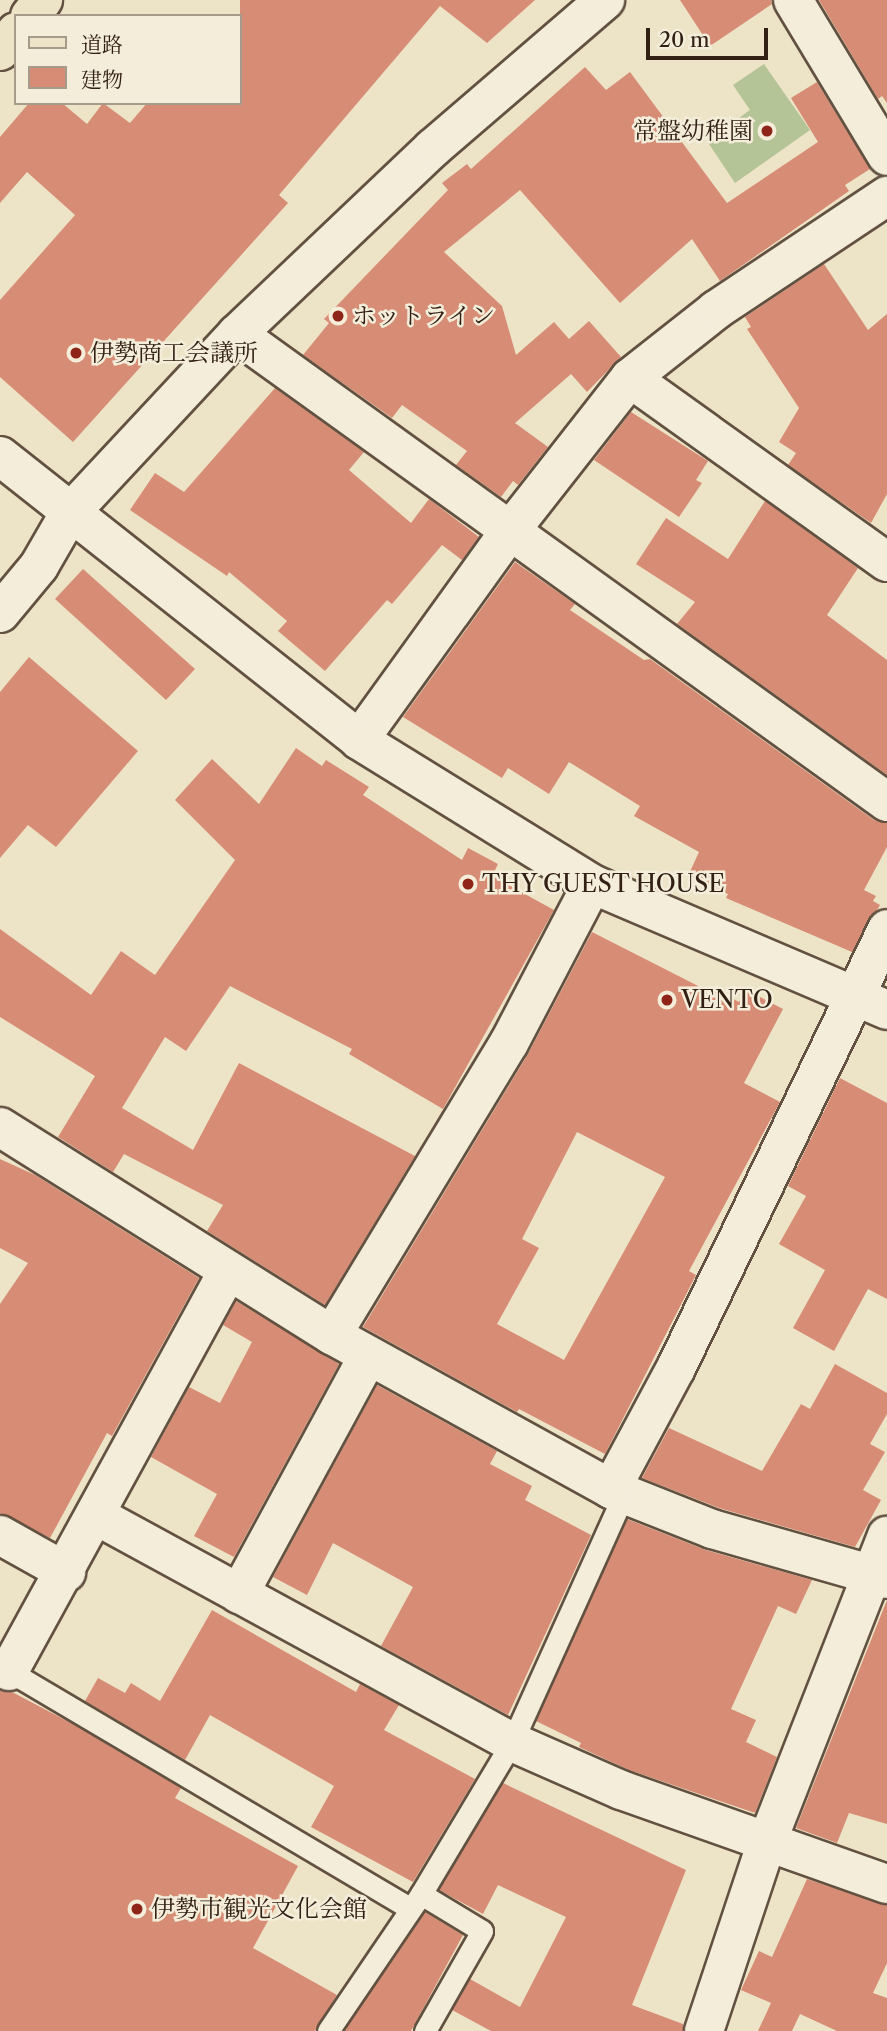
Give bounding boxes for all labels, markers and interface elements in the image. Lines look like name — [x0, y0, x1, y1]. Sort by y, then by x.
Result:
legend — [14, 14, 242, 105]
scale bar — [649, 14, 772, 58]
text: 20 m — [659, 27, 710, 52]
text: 道路 — [81, 32, 123, 57]
text: 建物 — [81, 67, 123, 92]
place label: 常盤幼稚園 — [633, 117, 753, 145]
marker: 常盤幼稚園 — [759, 123, 775, 139]
place label: ホットライン — [352, 302, 496, 330]
marker: ホットライン — [330, 308, 346, 324]
place label: 伊勢商工会議所 — [90, 339, 258, 367]
marker: 伊勢商工会議所 — [68, 345, 84, 361]
place label: THY GUEST HOUSE — [482, 870, 726, 898]
marker: THY GUEST HOUSE — [460, 876, 476, 892]
place label: VENTO — [681, 986, 773, 1014]
marker: VENTO — [659, 992, 675, 1008]
place label: 伊勢市観光文化会館 — [151, 1895, 367, 1923]
marker: 伊勢市観光文化会館 — [129, 1901, 145, 1917]

